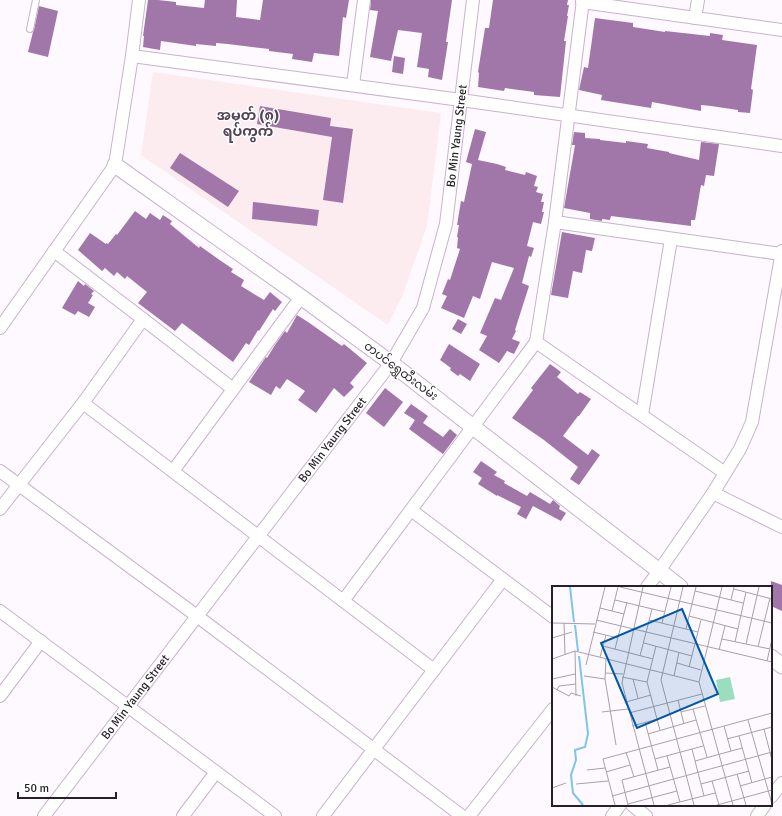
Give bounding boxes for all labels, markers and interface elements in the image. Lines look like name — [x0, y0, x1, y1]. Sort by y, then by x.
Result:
street label: Bo Min Yaung Street — [443, 84, 471, 188]
district label: အမှတ် (၈) ရပ်ကွက် — [217, 105, 279, 143]
street label: တပင်ရွှေထီးလမ်း — [360, 337, 442, 406]
street label: Bo Min Yaung Street — [295, 394, 370, 486]
inset map — [552, 586, 772, 806]
street label: Bo Min Yaung Street — [98, 652, 173, 743]
scale bar — [18, 774, 116, 800]
text: 50 m — [24, 781, 49, 796]

